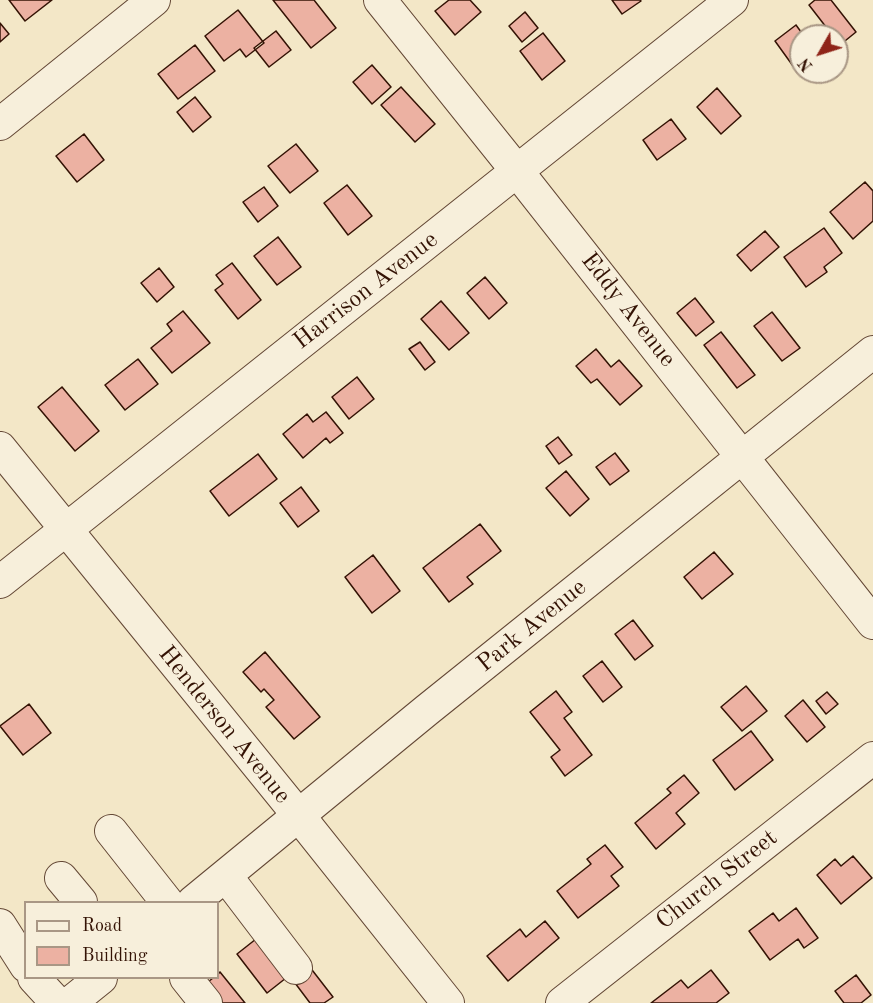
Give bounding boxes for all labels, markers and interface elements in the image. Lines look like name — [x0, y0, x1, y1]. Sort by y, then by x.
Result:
north arrow — [789, 24, 849, 84]
text: N — [797, 54, 817, 74]
street label: Harrison Avenue — [288, 226, 444, 356]
street label: Eddy Avenue — [574, 247, 682, 373]
street label: Park Avenue — [471, 573, 593, 679]
street label: Henderson Avenue — [152, 640, 296, 810]
street label: Church Street — [651, 824, 783, 936]
legend — [24, 901, 219, 979]
text: Road — [82, 917, 122, 935]
text: Building — [82, 947, 147, 965]

